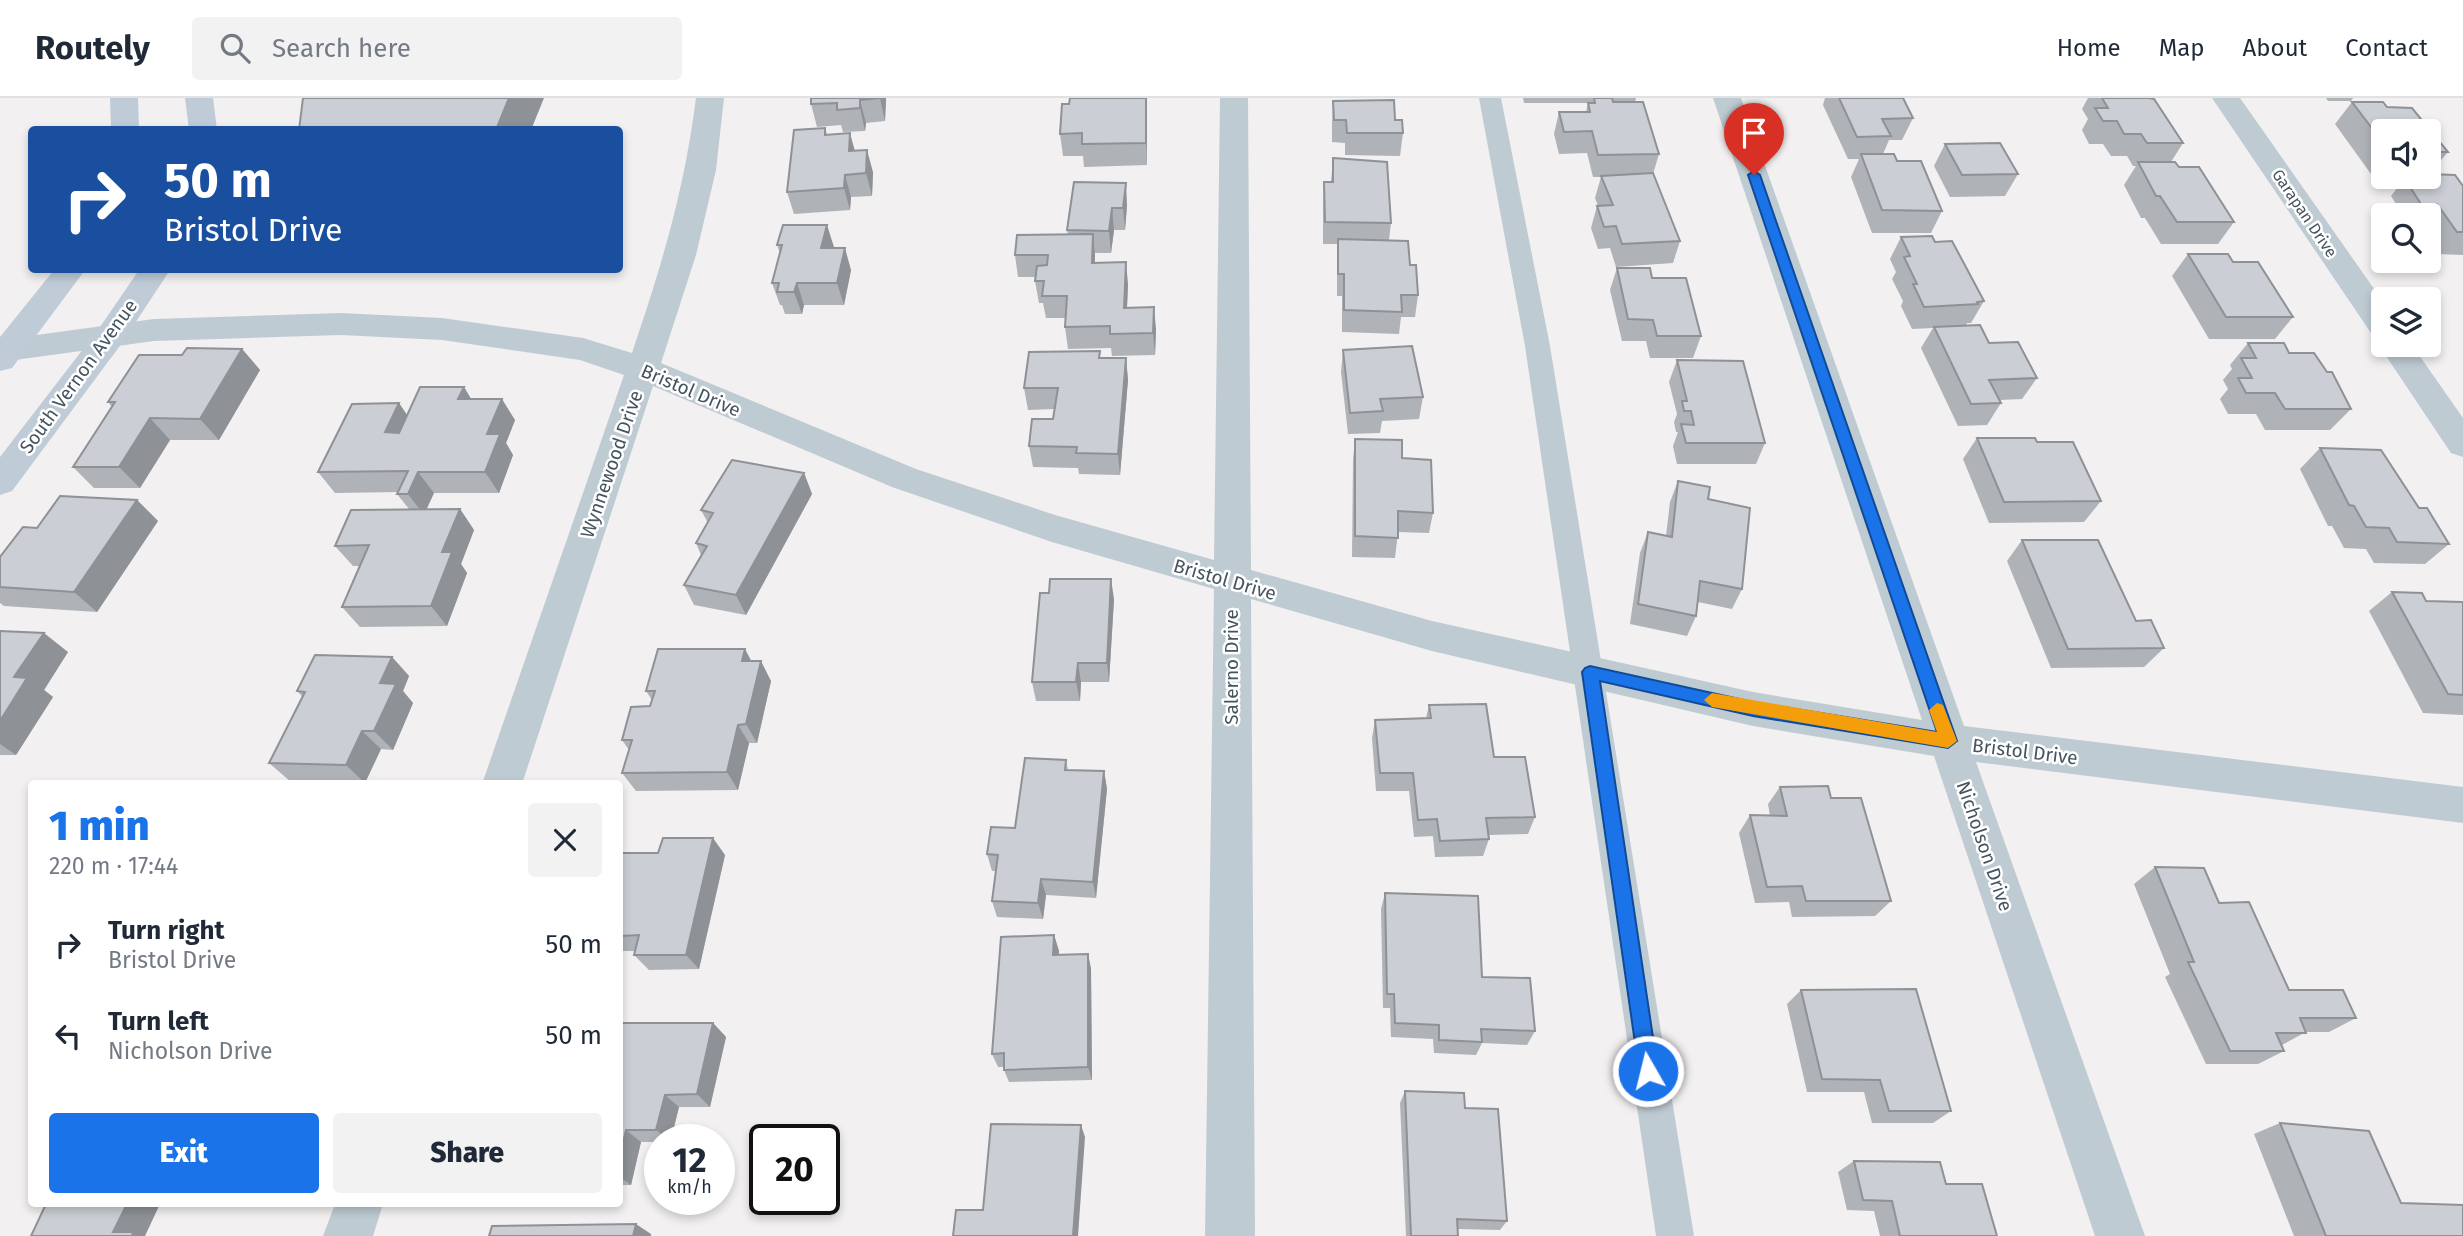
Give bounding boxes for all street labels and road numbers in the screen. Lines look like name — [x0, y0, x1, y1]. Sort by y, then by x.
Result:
street label: Garapan Drive — [2268, 166, 2341, 261]
street label: South Vernon Avenue — [15, 295, 142, 458]
street label: Bristol Drive — [638, 359, 744, 422]
street label: Wynnewood Drive — [575, 387, 647, 541]
street label: Bristol Drive — [1171, 554, 1279, 605]
street label: Salerno Drive — [1220, 609, 1243, 725]
street label: Bristol Drive — [1971, 734, 2079, 769]
street label: Nicholson Drive — [1952, 778, 2018, 914]

